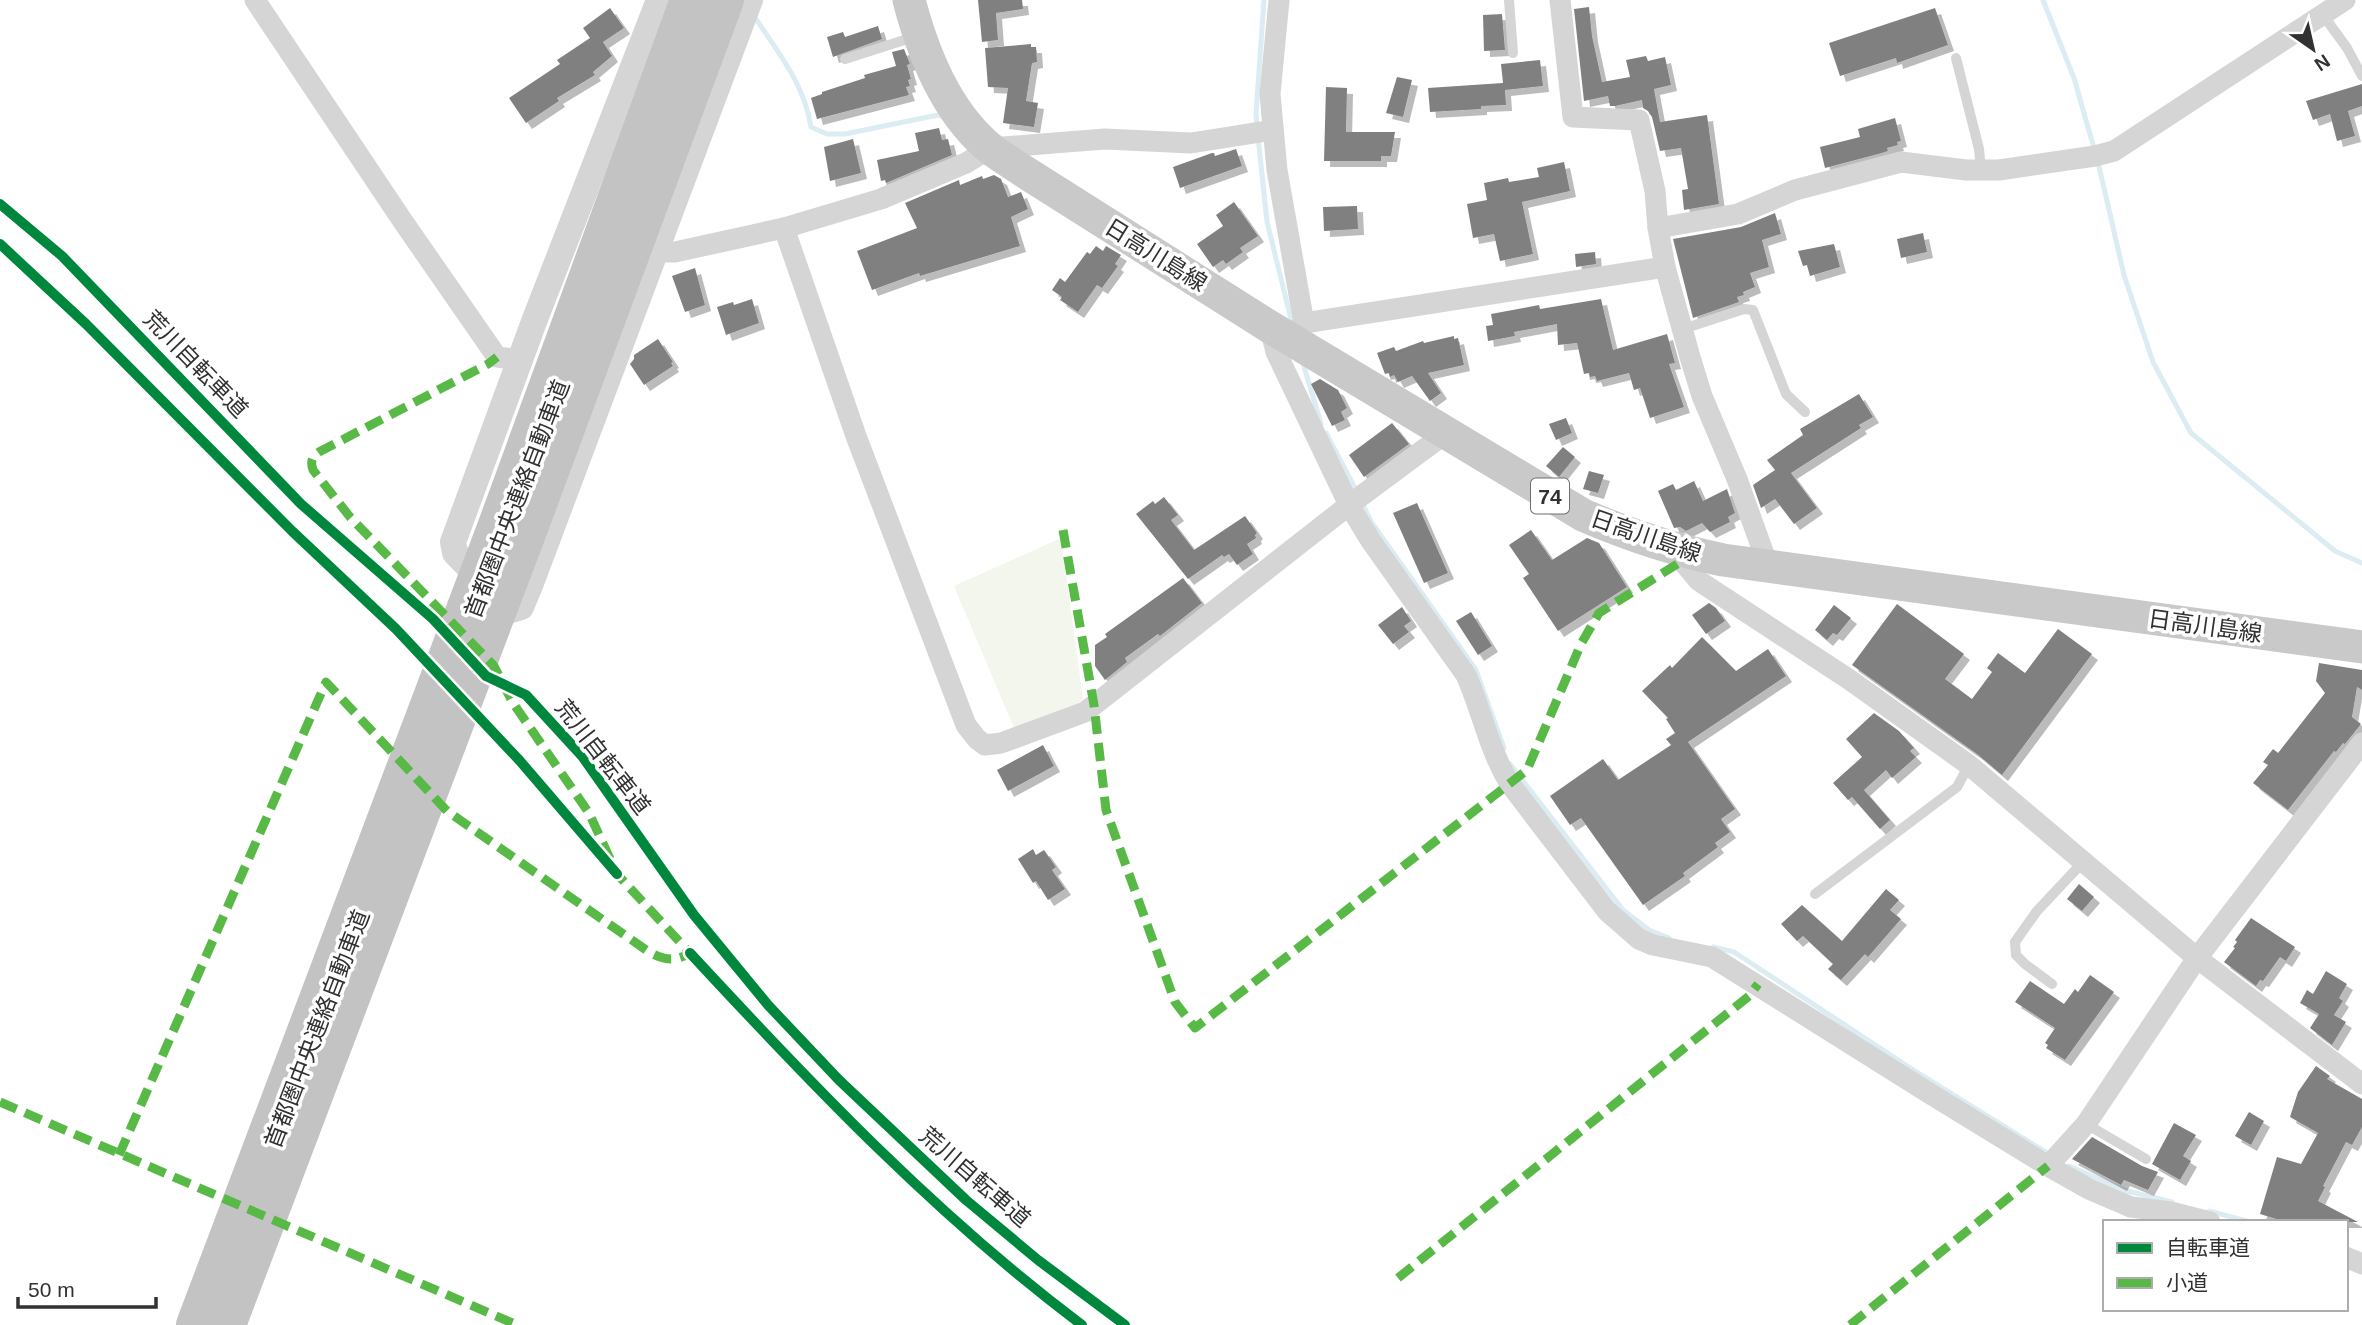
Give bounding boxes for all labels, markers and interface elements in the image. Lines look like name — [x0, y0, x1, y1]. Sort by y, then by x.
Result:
north arrow — [2278, 14, 2348, 84]
text: N — [2311, 50, 2334, 75]
street label: 日高川島線 — [1100, 214, 1212, 296]
street label: 荒川自転車道 — [139, 305, 253, 423]
street label: 首都圏中央連絡自動車道 — [460, 376, 574, 622]
road number: 74 — [1531, 478, 1569, 514]
street label: 日高川島線 — [1587, 505, 1705, 567]
street label: 日高川島線 — [2146, 605, 2264, 647]
street label: 荒川自転車道 — [550, 695, 656, 819]
street label: 首都圏中央連絡自動車道 — [260, 906, 374, 1152]
street label: 荒川自転車道 — [914, 1122, 1036, 1232]
legend — [2103, 1220, 2348, 1311]
text: 自転車道 — [2166, 1236, 2250, 1259]
scale bar — [18, 1266, 156, 1310]
text: 小道 — [2166, 1271, 2208, 1294]
text: 50 m — [28, 1278, 75, 1301]

